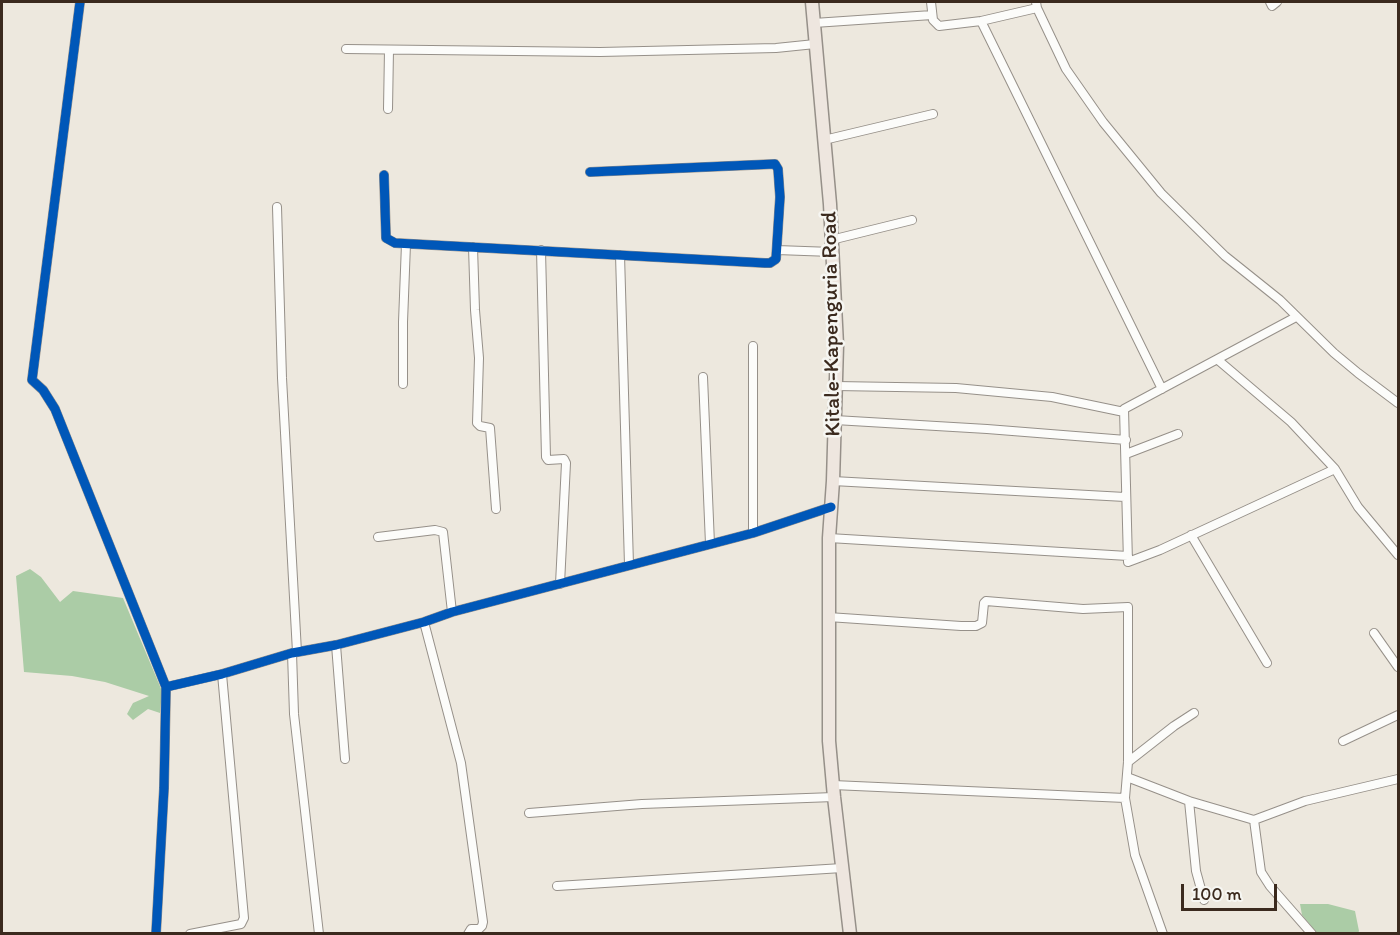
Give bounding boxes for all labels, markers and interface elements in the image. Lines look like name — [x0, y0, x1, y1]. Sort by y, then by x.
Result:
street label: Kitale-Kapenguria Road — [817, 211, 847, 437]
scale bar — [1184, 872, 1280, 910]
text: 100 m — [1192, 883, 1242, 905]

